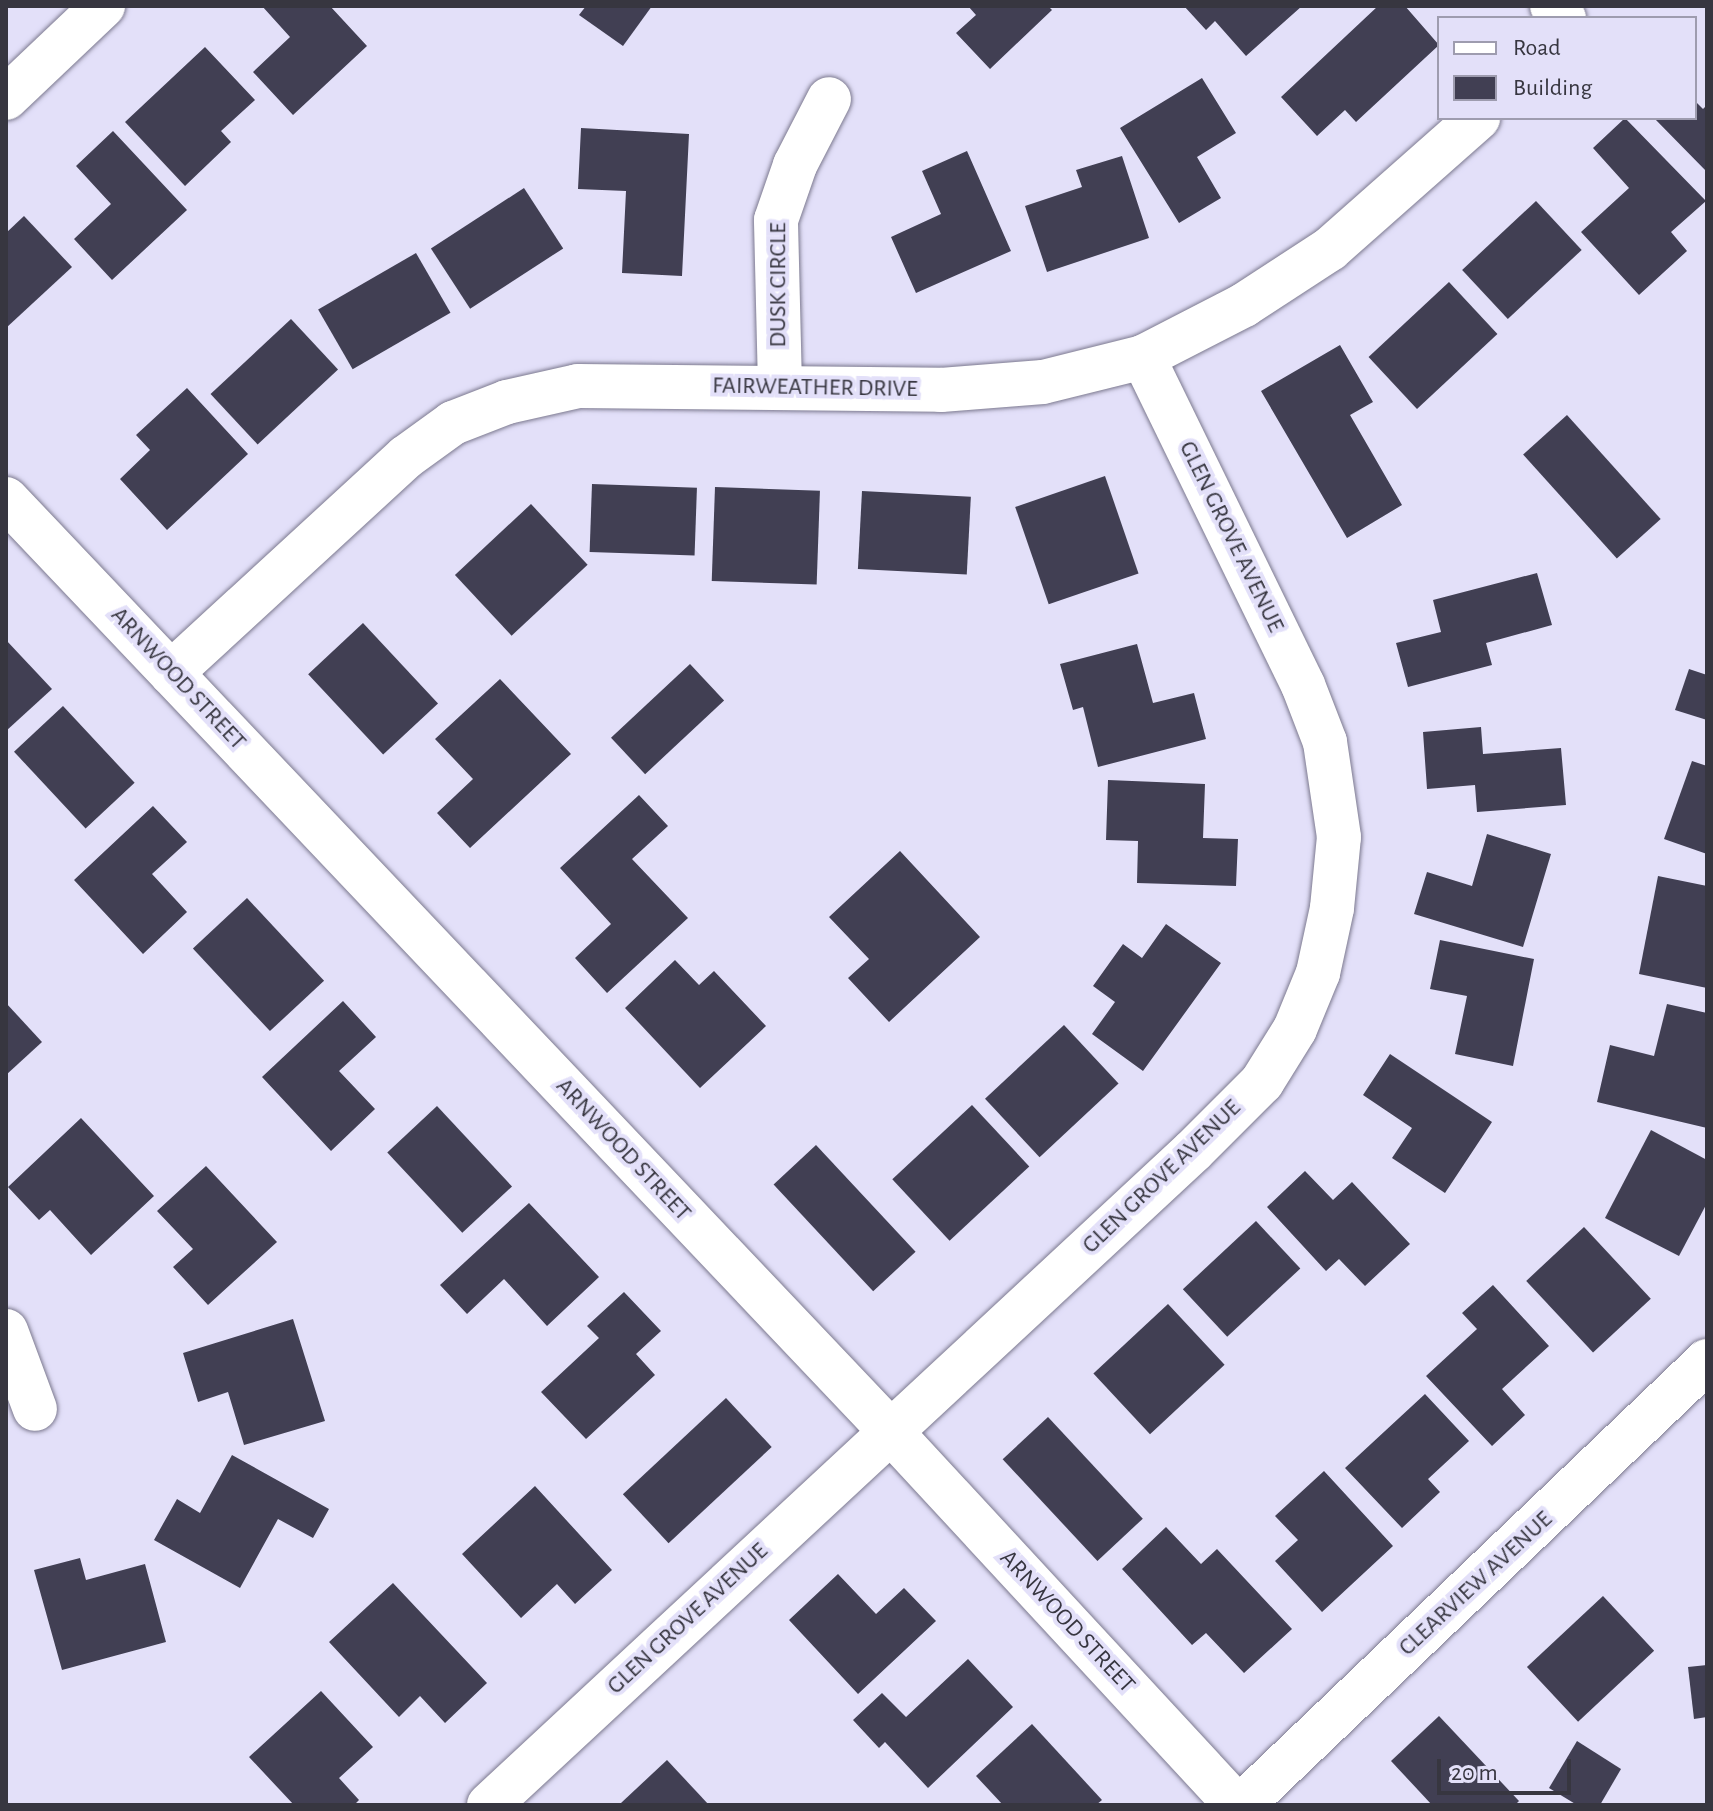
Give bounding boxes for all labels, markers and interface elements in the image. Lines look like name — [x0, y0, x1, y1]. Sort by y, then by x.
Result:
legend — [1437, 16, 1697, 120]
text: Road — [1513, 36, 1561, 60]
text: Building — [1513, 76, 1592, 100]
street label: DUSK CIRCLE — [765, 223, 793, 347]
street label: FAIRWEATHER DRIVE — [712, 372, 918, 404]
street label: GLEN GROVE AVENUE — [1172, 437, 1290, 637]
street label: ARNWOOD STREET — [104, 601, 252, 757]
street label: ARNWOOD STREET — [549, 1072, 697, 1228]
street label: GLEN GROVE AVENUE — [1077, 1094, 1247, 1260]
street label: CLEARVIEW AVENUE — [1393, 1506, 1559, 1662]
street label: GLEN GROVE AVENUE — [602, 1537, 774, 1701]
street label: ARNWOOD STREET — [993, 1544, 1141, 1700]
scale bar — [1441, 1743, 1575, 1793]
text: 20 m — [1451, 1761, 1498, 1785]

